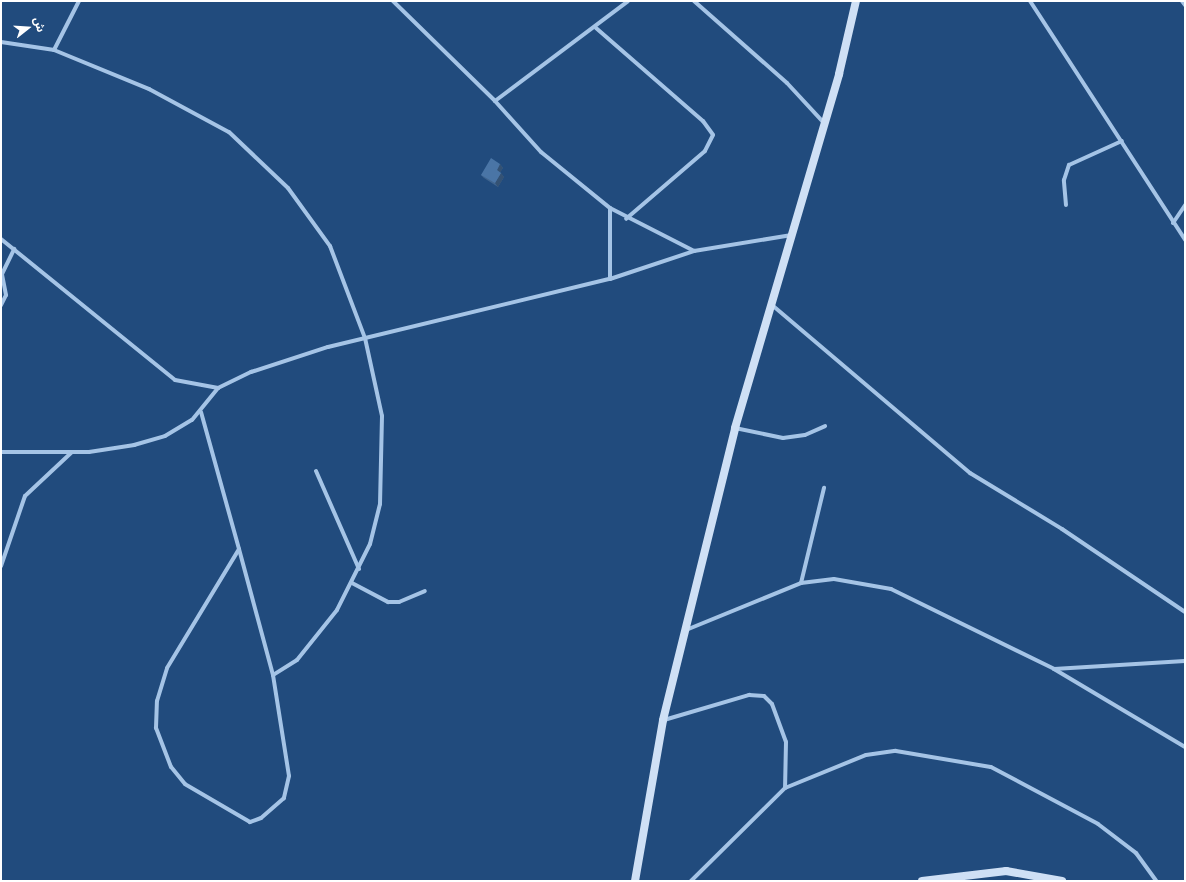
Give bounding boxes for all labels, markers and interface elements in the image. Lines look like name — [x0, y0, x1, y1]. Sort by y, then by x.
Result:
north arrow — [8, 8, 48, 48]
text: ش — [30, 15, 49, 34]

